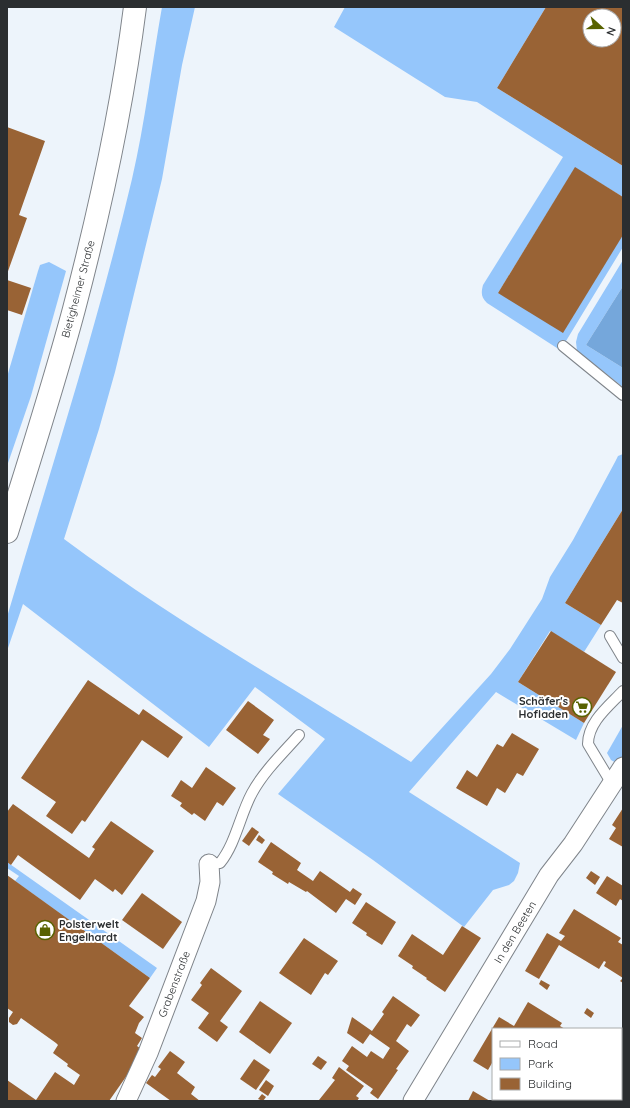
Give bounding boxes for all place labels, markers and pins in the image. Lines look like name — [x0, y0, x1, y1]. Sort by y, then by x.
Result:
place label: Schäfer's Hofladen — [519, 694, 568, 721]
supermarket icon: Schäfer's Hofladen — [571, 696, 593, 718]
place label: Polsterwelt Engelhardt — [59, 917, 119, 944]
shop icon: Polsterwelt Engelhardt — [34, 919, 56, 941]

